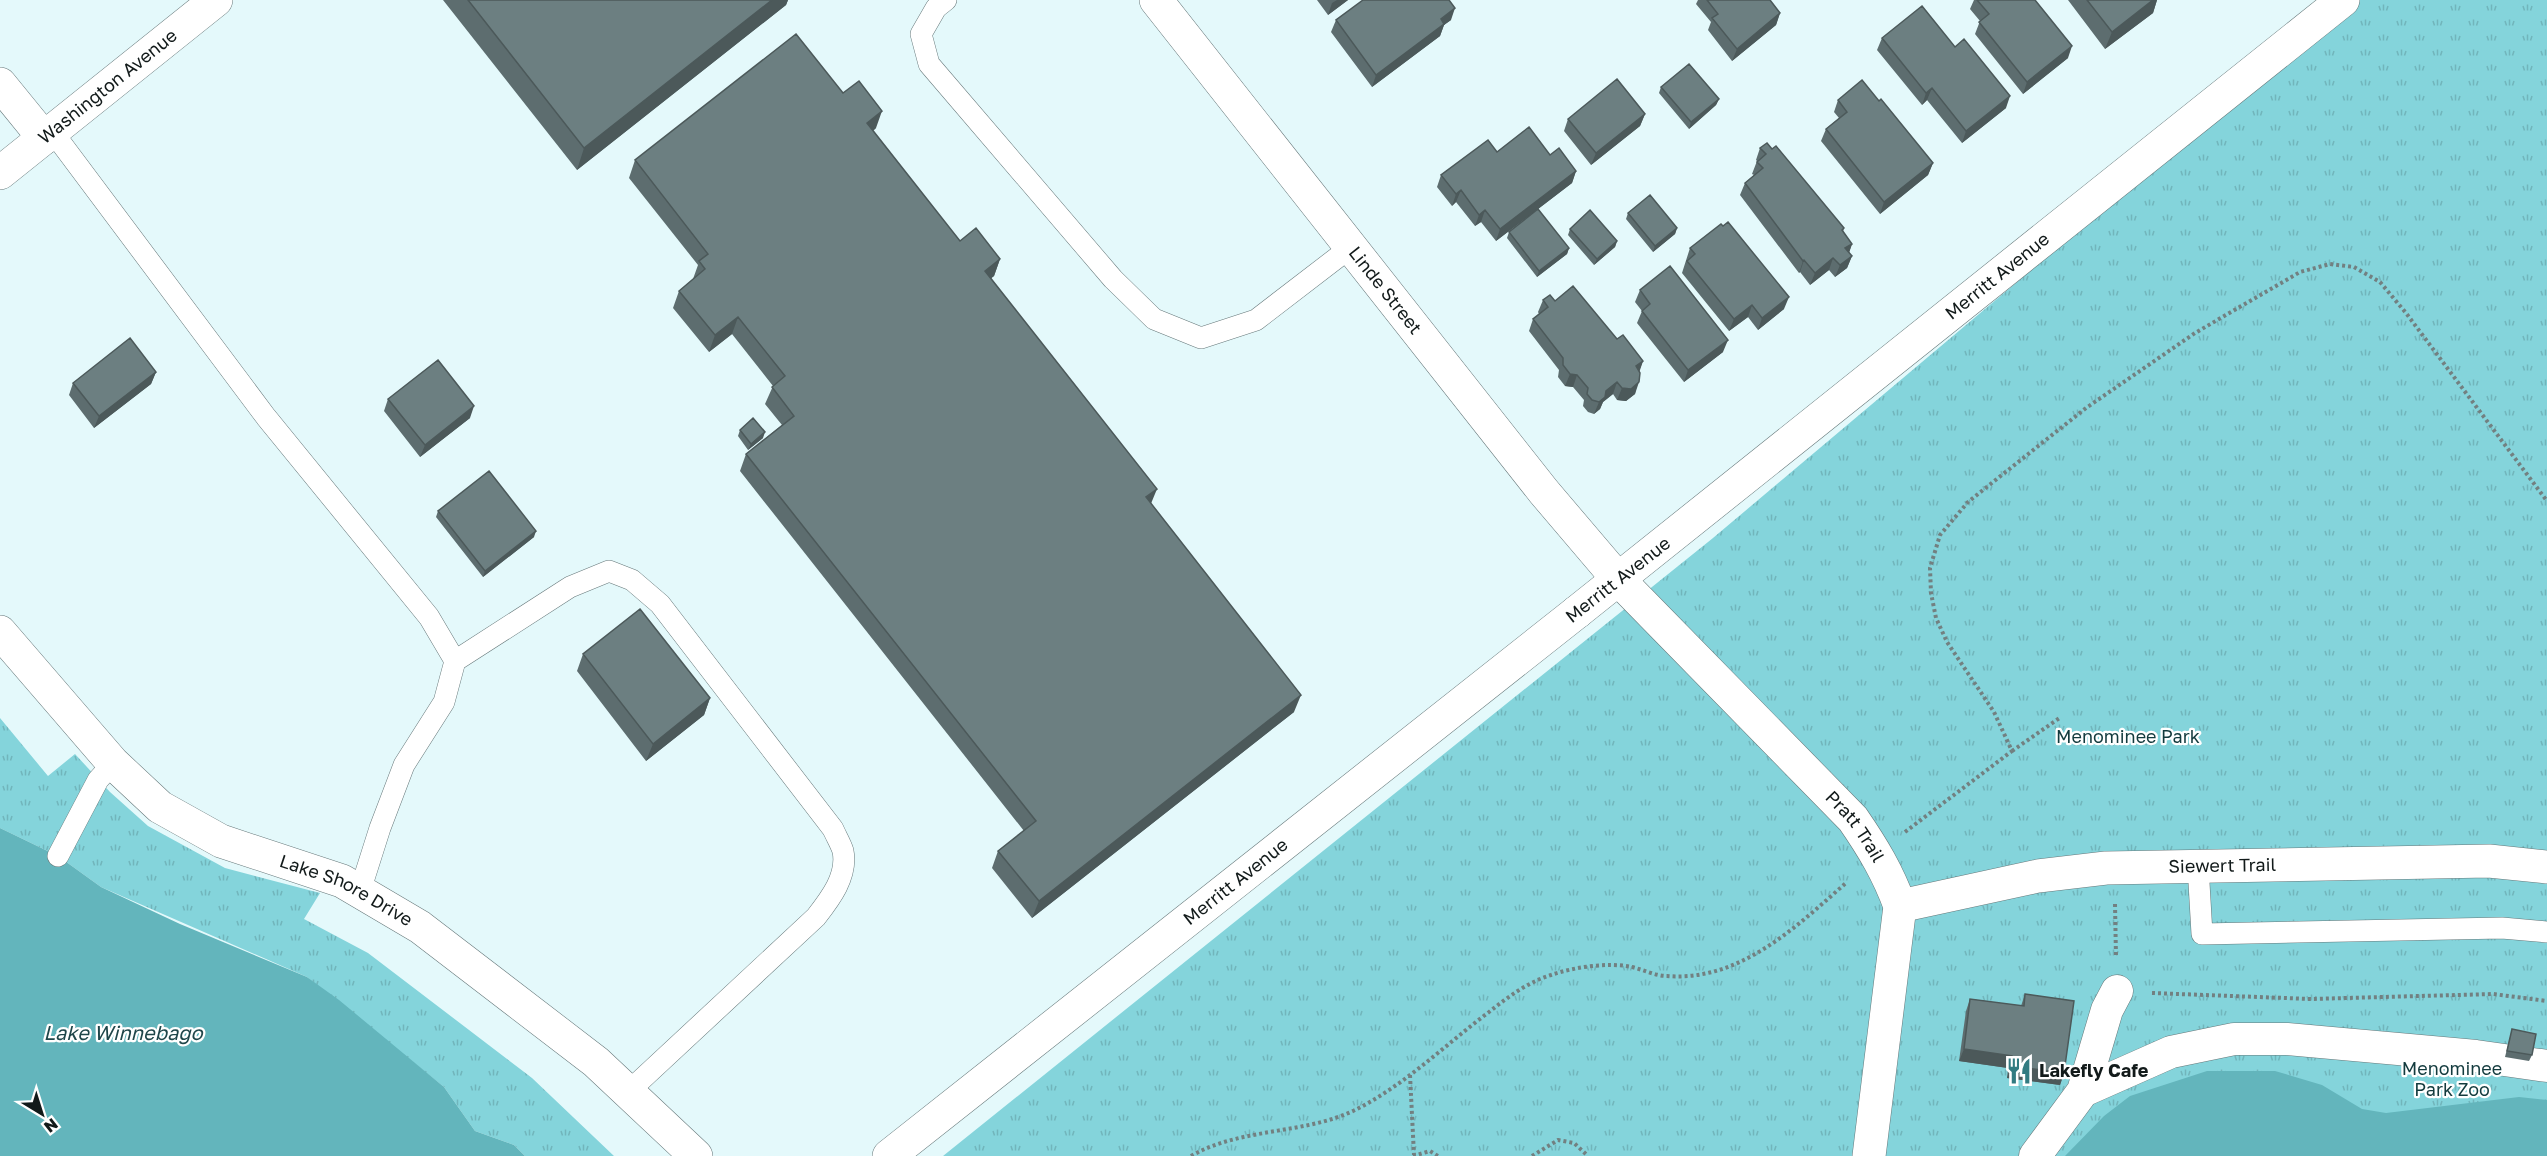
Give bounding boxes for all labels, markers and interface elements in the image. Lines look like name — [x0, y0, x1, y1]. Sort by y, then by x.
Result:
street label: Washington Avenue — [33, 24, 181, 148]
street label: Merritt Avenue — [1940, 227, 2053, 324]
street label: Linde Street — [1345, 242, 1427, 338]
street label: Merritt Avenue — [1561, 531, 1674, 627]
park label: Menominee Park — [2056, 725, 2200, 747]
street label: Pratt Trail — [1821, 786, 1890, 866]
street label: Merritt Avenue — [1178, 833, 1292, 929]
street label: Lake Shore Drive — [277, 849, 417, 930]
street label: Siewert Trail — [2168, 853, 2277, 877]
water label: Lake Winnebago — [43, 1020, 204, 1045]
restaurant icon: Lakefly Cafe — [2004, 1056, 2034, 1086]
park label: Menominee Park Zoo — [2402, 1057, 2502, 1100]
place label: Lakefly Cafe — [2039, 1059, 2149, 1081]
north arrow — [12, 1084, 72, 1144]
text: N — [40, 1114, 62, 1137]

